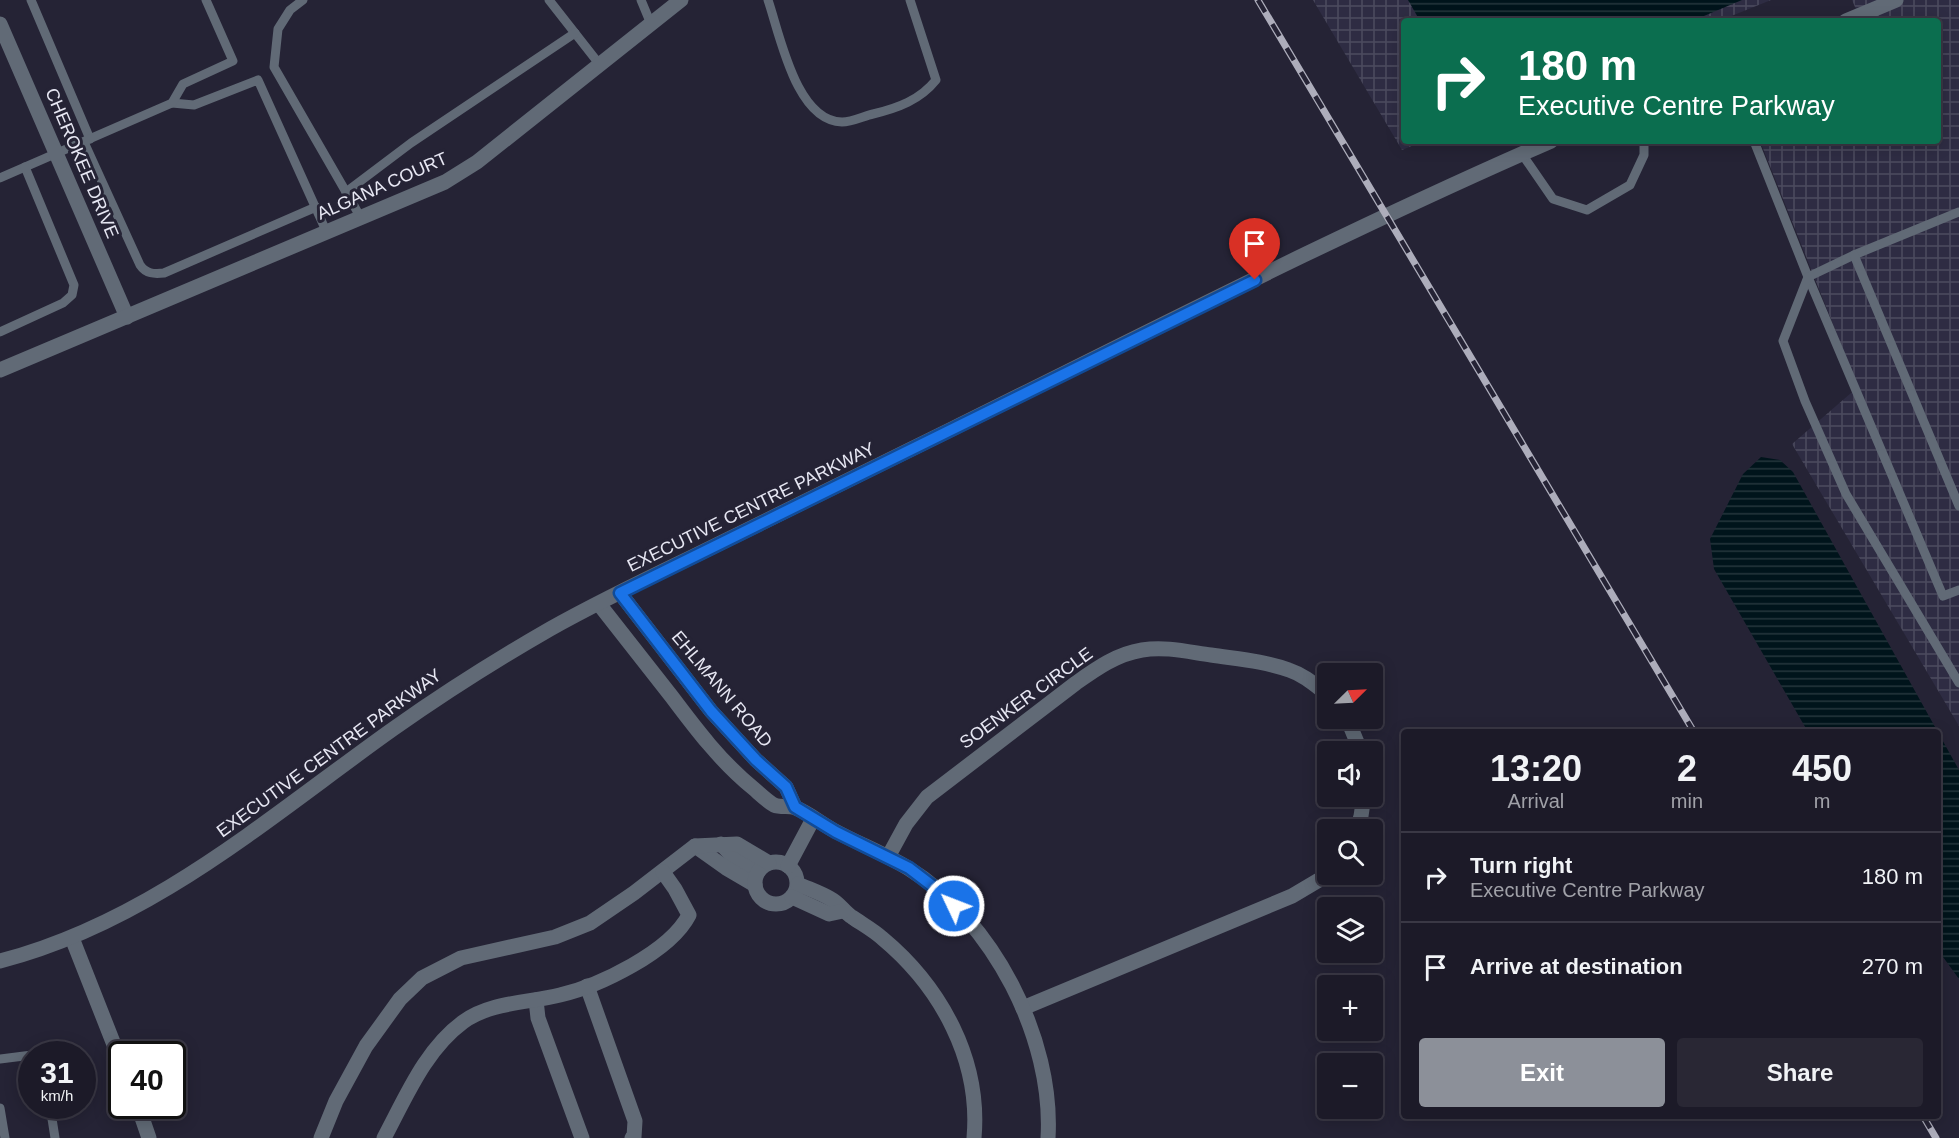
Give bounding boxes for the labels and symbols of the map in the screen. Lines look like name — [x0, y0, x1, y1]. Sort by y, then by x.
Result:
street label: CHEROKEE DRIVE — [41, 85, 123, 241]
street label: ALGANA COURT — [314, 148, 450, 224]
pin — [1229, 218, 1280, 280]
street label: EXECUTIVE CENTRE PARKWAY — [624, 438, 878, 576]
street label: EHLMANN ROAD — [668, 627, 776, 751]
street label: SOENKER CIRCLE — [956, 643, 1096, 753]
north arrow — [1317, 663, 1383, 729]
street label: EXECUTIVE CENTRE PARKWAY — [213, 665, 445, 841]
position arrow — [922, 874, 986, 938]
speed limit sign: 40 — [108, 1041, 186, 1119]

